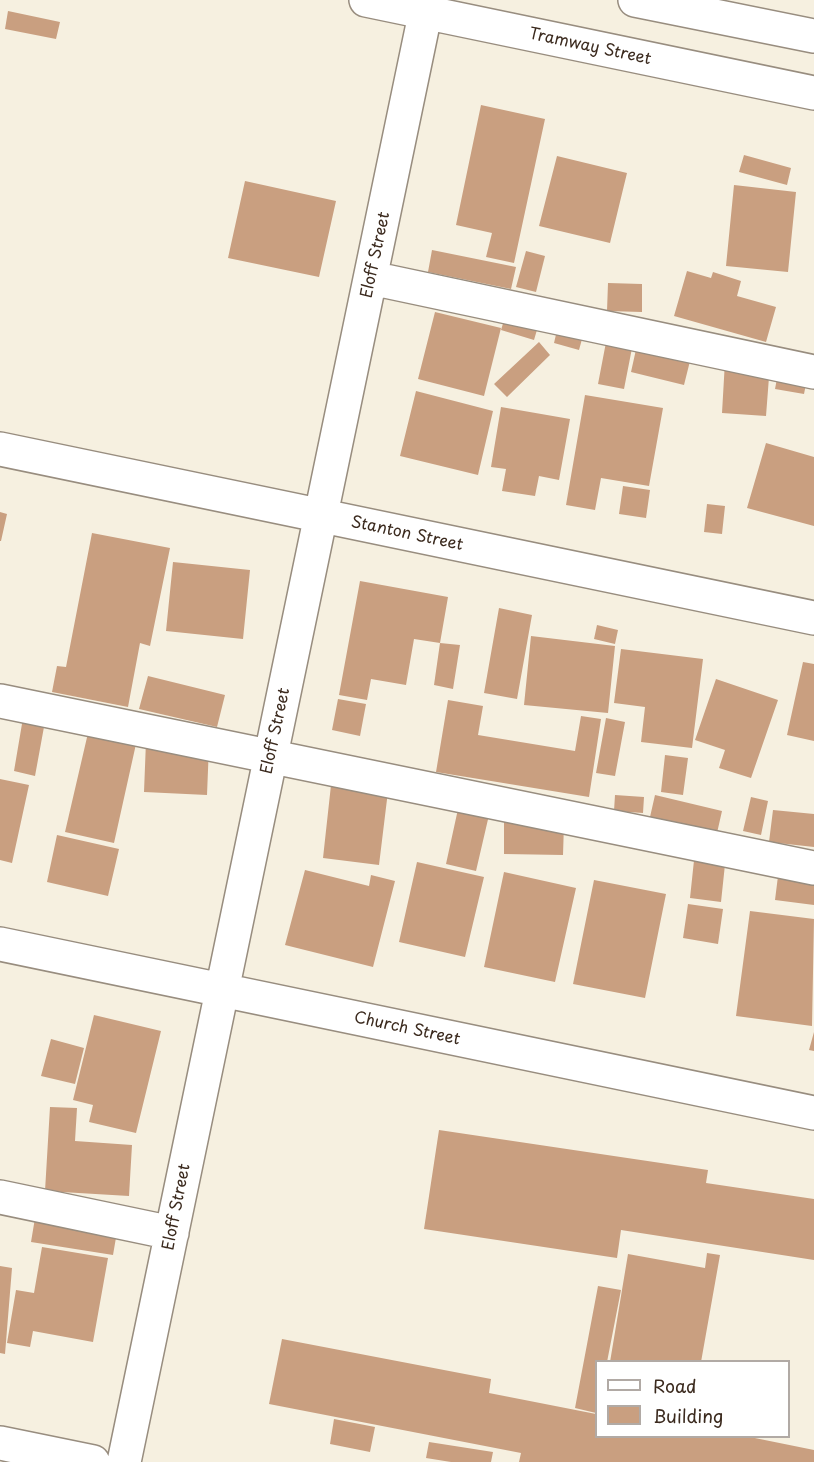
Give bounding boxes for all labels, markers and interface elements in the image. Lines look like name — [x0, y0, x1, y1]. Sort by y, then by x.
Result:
street label: Tramway Street — [527, 25, 653, 69]
street label: Eloff Street — [357, 210, 395, 300]
street label: Stanton Street — [349, 513, 465, 555]
street label: Eloff Street — [257, 686, 295, 776]
street label: Church Street — [352, 1008, 462, 1050]
street label: Eloff Street — [159, 1162, 195, 1252]
legend — [595, 1360, 790, 1438]
text: Road — [653, 1372, 697, 1399]
text: Building — [653, 1402, 723, 1429]

